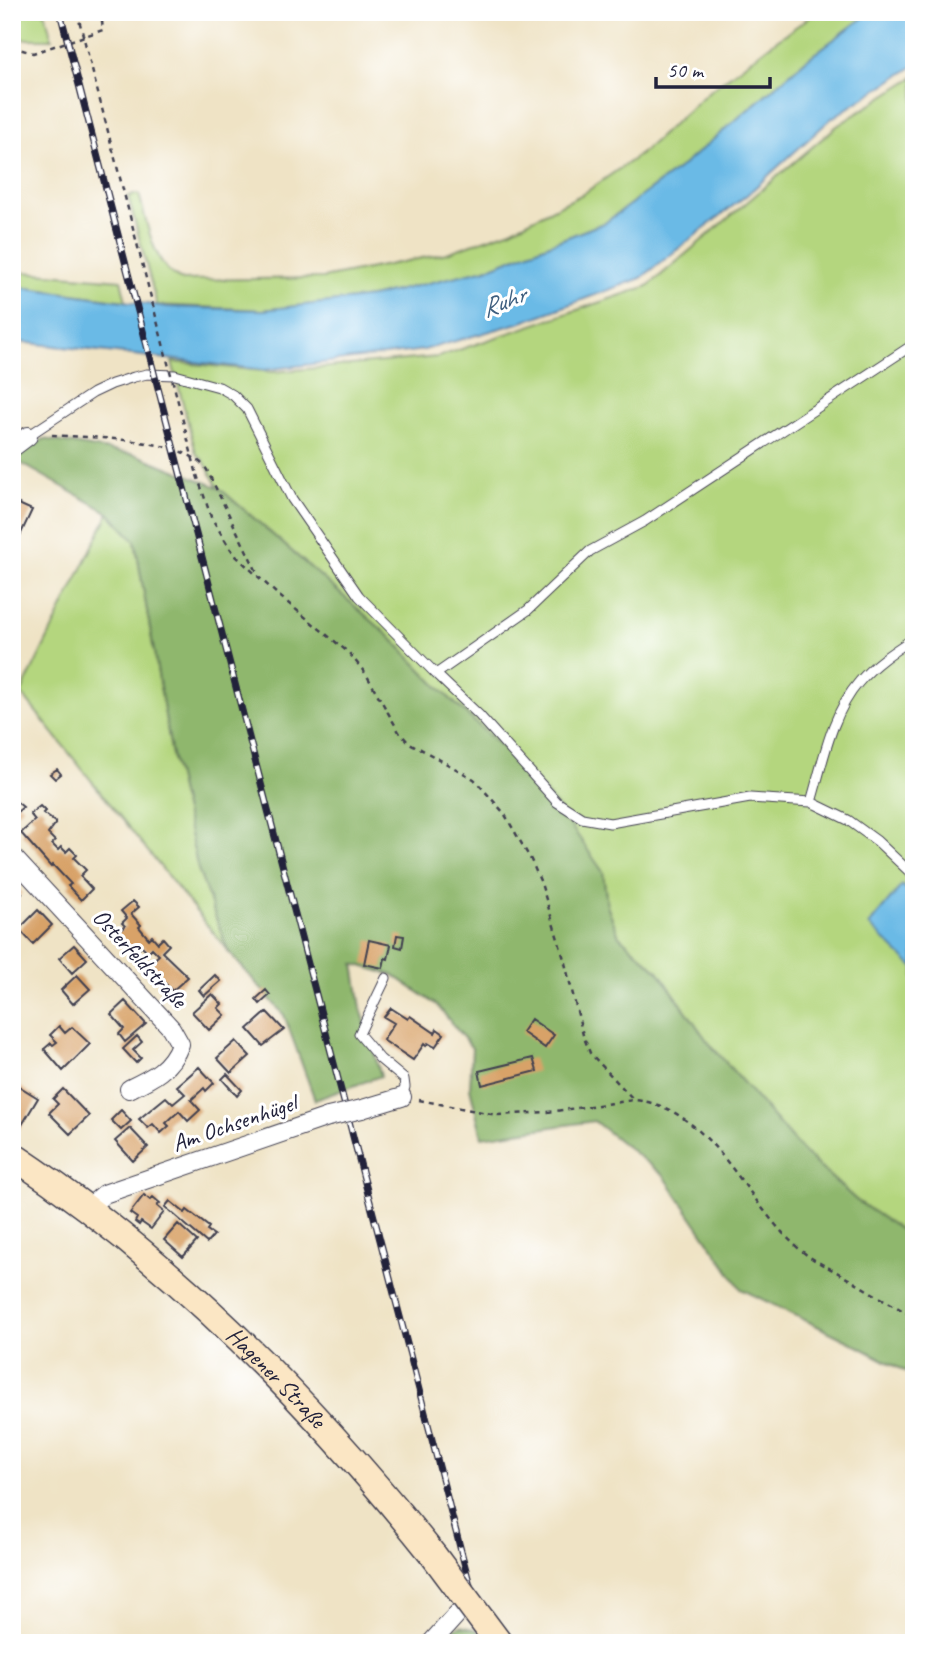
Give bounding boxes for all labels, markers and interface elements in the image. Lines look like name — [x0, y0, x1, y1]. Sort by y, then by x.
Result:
scale bar — [656, 46, 770, 90]
text: 50 m — [667, 57, 705, 83]
water label: Ruhr — [477, 277, 533, 325]
street label: Osterfeldstraße — [86, 902, 195, 1016]
street label: Am Ochsenhügel — [168, 1086, 304, 1158]
street label: Hagener Straße — [220, 1320, 334, 1436]

